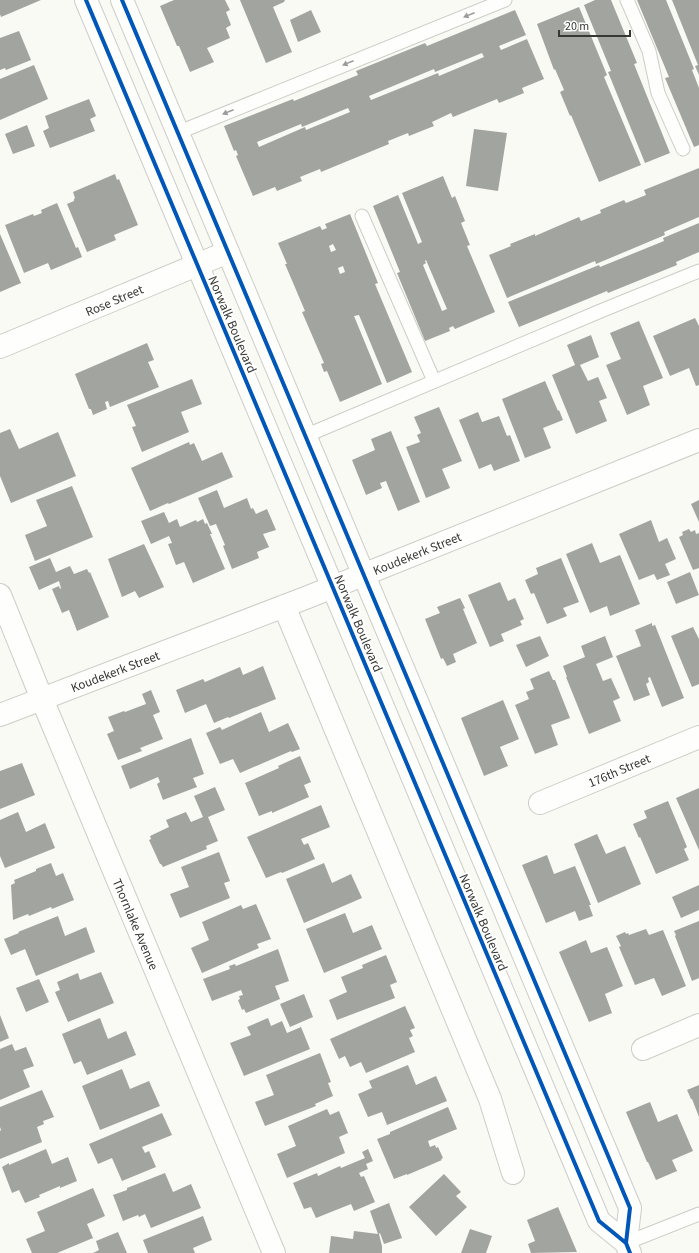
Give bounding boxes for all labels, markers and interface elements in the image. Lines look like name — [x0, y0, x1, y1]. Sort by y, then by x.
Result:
one-way arrow — [462, 12, 474, 18]
scale bar — [559, 12, 630, 38]
text: 20 m — [565, 18, 589, 35]
one-way arrow — [343, 60, 354, 66]
one-way arrow — [222, 109, 233, 115]
street label: Norwalk Boulevard — [203, 273, 261, 376]
street label: Rose Street — [83, 280, 147, 321]
street label: Koudekerk Street — [370, 528, 465, 580]
street label: Norwalk Boulevard — [329, 572, 387, 675]
street label: Koudekerk Street — [68, 646, 163, 697]
street label: 176th Street — [585, 750, 654, 792]
street label: Norwalk Boulevard — [454, 871, 512, 974]
street label: Thornlake Avenue — [108, 876, 162, 973]

